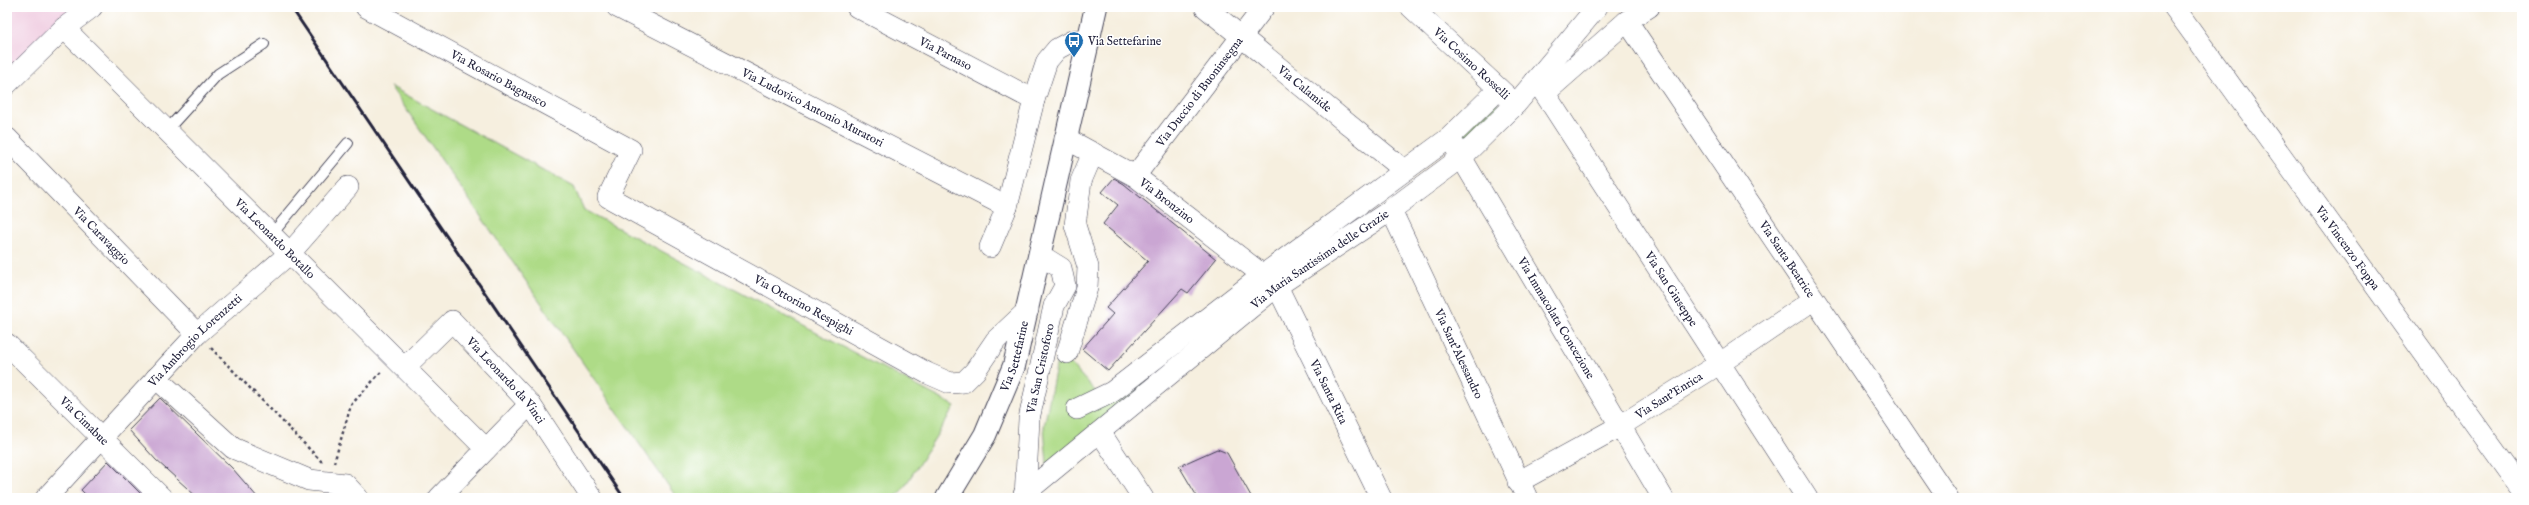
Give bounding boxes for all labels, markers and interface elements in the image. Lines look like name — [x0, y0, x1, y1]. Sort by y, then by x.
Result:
street label: Via Cosimo Rosselli — [1430, 24, 1513, 103]
bus stop icon: Via Settefarine — [1063, 30, 1085, 58]
street label: Via Parnaso — [916, 33, 975, 74]
street label: Via Duccio di Buoninsegna — [1152, 33, 1246, 150]
place label: Via Settefarine — [1087, 34, 1162, 49]
street label: Via Rosario Bagnasco — [447, 46, 550, 111]
street label: Via Calamide — [1274, 62, 1335, 116]
street label: Via Ludovico Antonio Muratori — [738, 64, 886, 150]
street label: Via Bronzino — [1136, 174, 1198, 227]
street label: Via Leonardo Botallo — [231, 194, 319, 282]
street label: Via Vincenzo Foppa — [2312, 202, 2384, 294]
street label: Via Caravaggio — [69, 203, 134, 268]
street label: Via Maria Santissima delle Grazie — [1247, 206, 1392, 313]
street label: Via Santa Beatrice — [1755, 217, 1819, 301]
street label: Via San Giuseppe — [1641, 248, 1702, 330]
street label: Via Immacolata Concezione — [1514, 253, 1598, 382]
street label: Via Ottorino Respighi — [751, 271, 856, 338]
street label: Via Ambrogio Lorenzetti — [144, 291, 245, 391]
street label: Via Sant'Alessandro — [1431, 305, 1487, 402]
street label: Via Settefarine — [996, 319, 1032, 395]
street label: Via San Cristoforo — [1023, 321, 1058, 416]
street label: Via Leonardo da Vinci — [463, 333, 548, 426]
street label: Via Santa Rita — [1306, 356, 1351, 427]
street label: Via Sant'Enrica — [1632, 368, 1706, 423]
street label: Via Cimabue — [56, 393, 112, 449]

